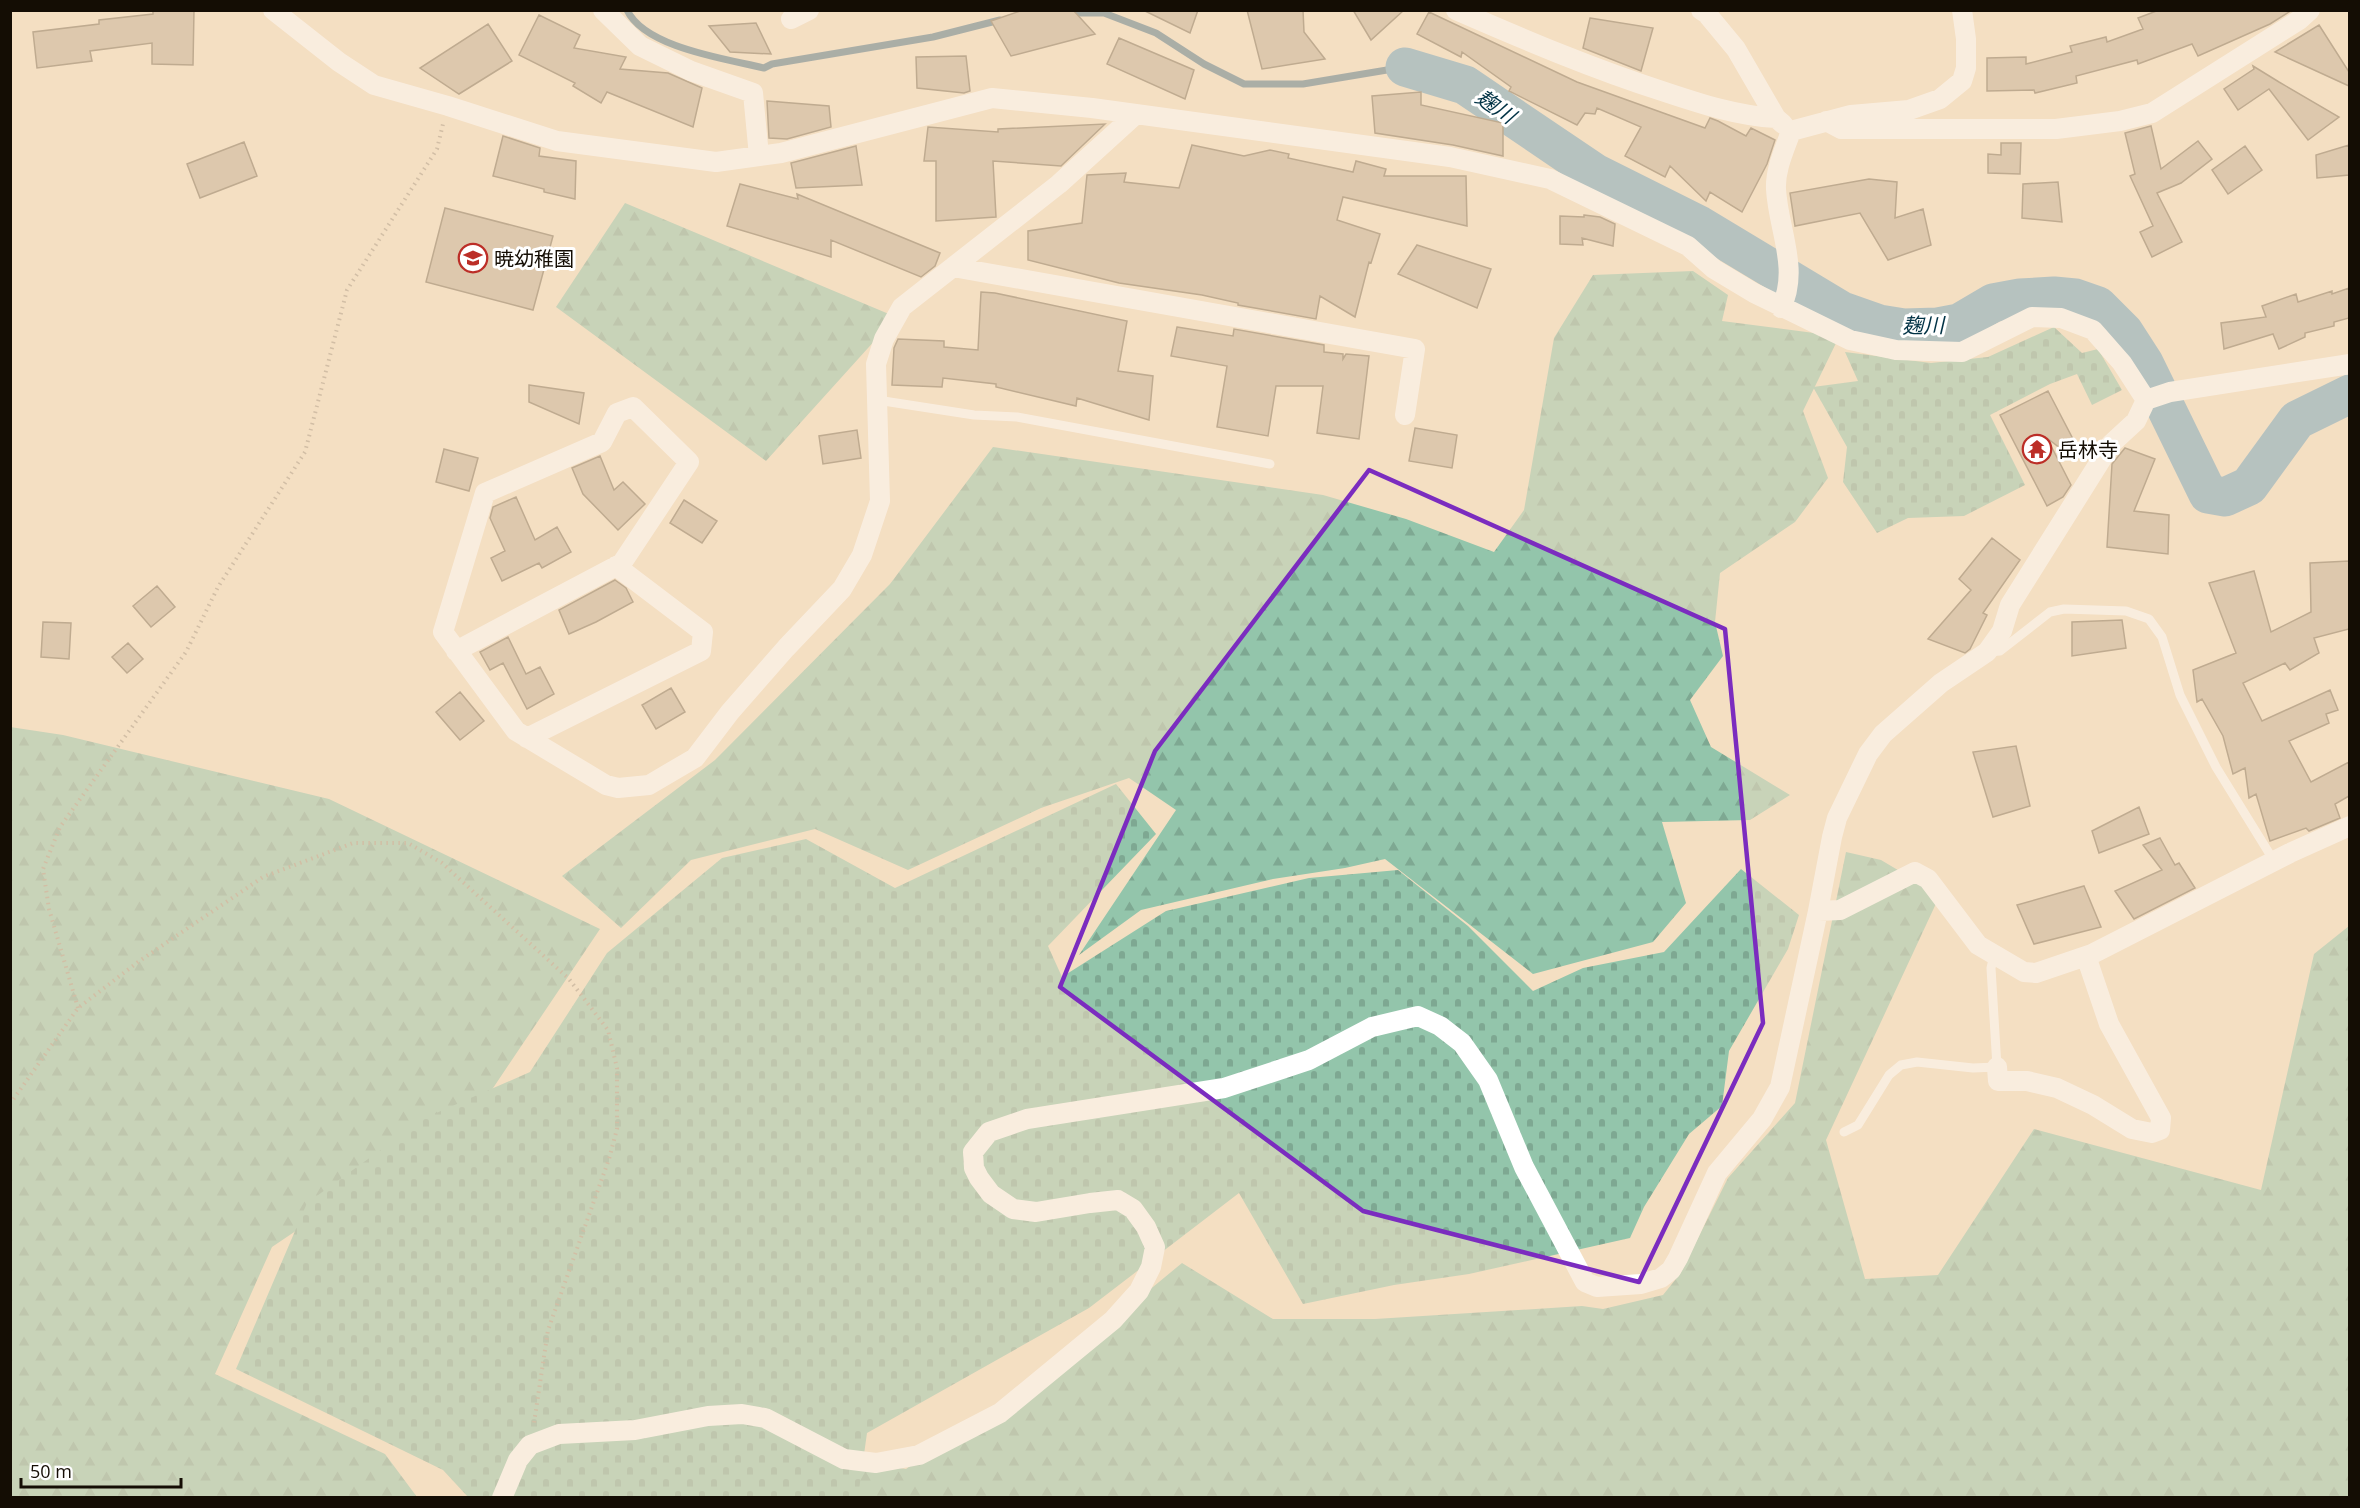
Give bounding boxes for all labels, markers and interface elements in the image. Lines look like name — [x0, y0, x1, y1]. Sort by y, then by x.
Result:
water label: 麹川 — [1471, 83, 1523, 130]
school or university icon: 暁幼稚園 — [457, 242, 489, 274]
place label: 暁幼稚園 — [494, 245, 574, 272]
water label: 麹川 — [1902, 311, 1946, 339]
temple icon: 岳林寺 — [2021, 433, 2053, 465]
place label: 岳林寺 — [2058, 436, 2118, 463]
scale bar — [21, 1451, 182, 1489]
text: 50 m — [30, 1459, 72, 1483]

